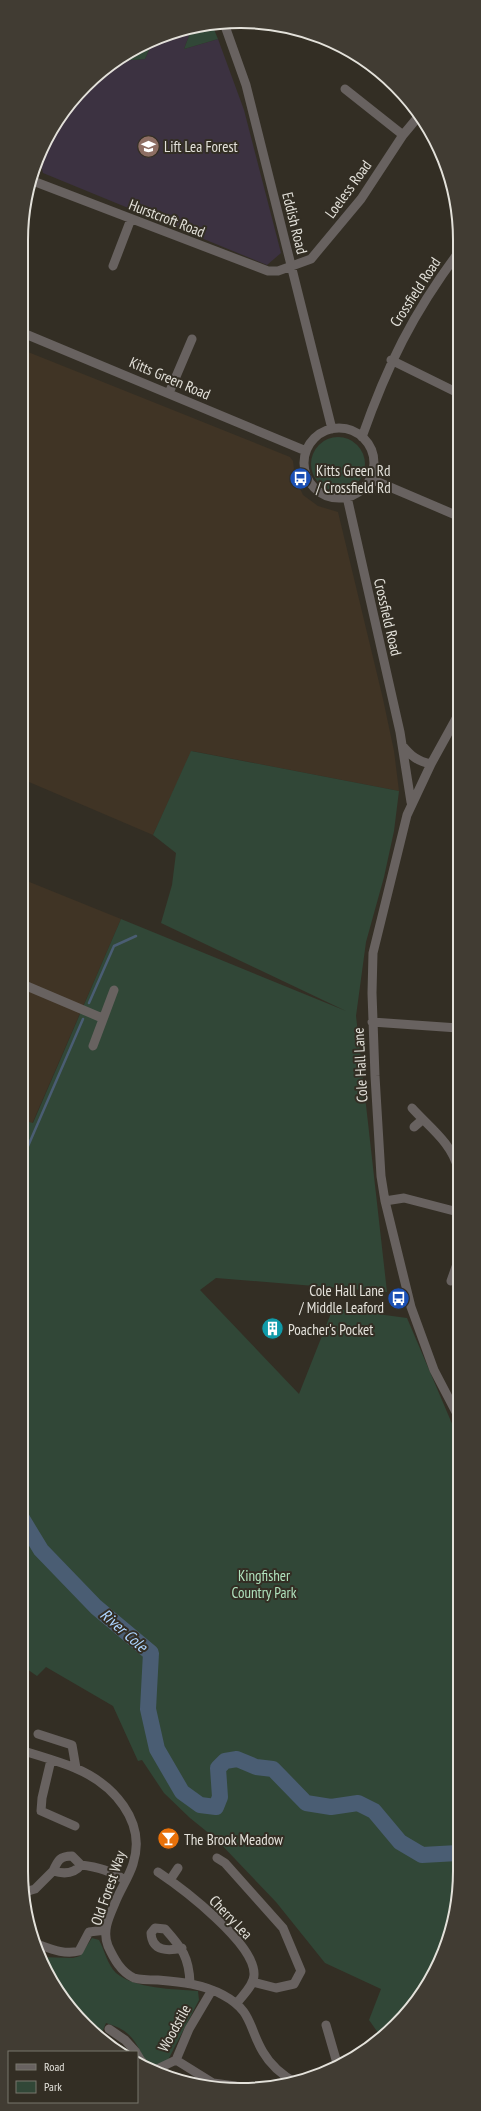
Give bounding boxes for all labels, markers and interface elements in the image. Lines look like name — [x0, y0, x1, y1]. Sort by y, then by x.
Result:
school or university icon: Lift Lea Forest — [136, 133, 162, 159]
place label: Lift Lea Forest — [164, 137, 238, 156]
street label: Loeless Road — [321, 156, 375, 222]
street label: Eddish Road — [278, 190, 312, 256]
street label: Hurstcroft Road — [126, 195, 208, 241]
street label: Crossfield Road — [386, 254, 444, 330]
street label: Kitts Green Road — [127, 352, 213, 404]
place label: Kitts Green Rd / Crossfield Rd — [315, 461, 391, 497]
bus stop icon: Kitts Green Rd / Crossfield Rd — [288, 466, 314, 492]
street label: Crossfield Road — [370, 576, 406, 658]
street label: Cole Hall Lane — [349, 1027, 371, 1103]
place label: Cole Hall Lane / Middle Leaford — [298, 1281, 384, 1317]
bus stop icon: Cole Hall Lane / Middle Leaford — [386, 1286, 412, 1312]
building icon: Poacher's Pocket — [260, 1316, 286, 1342]
place label: Poacher's Pocket — [288, 1320, 373, 1339]
park label: Kingfisher Country Park — [232, 1566, 297, 1602]
water label: River Cole — [96, 1604, 153, 1657]
bar icon: The Brook Meadow — [156, 1826, 182, 1852]
place label: The Brook Meadow — [184, 1830, 283, 1849]
street label: Old Forest Way — [86, 1848, 130, 1928]
street label: Cherry Lea — [205, 1891, 257, 1943]
street label: Woodstile — [153, 2001, 195, 2055]
legend — [8, 2051, 138, 2103]
text: Road — [44, 2059, 64, 2074]
text: Park — [44, 2079, 62, 2094]

